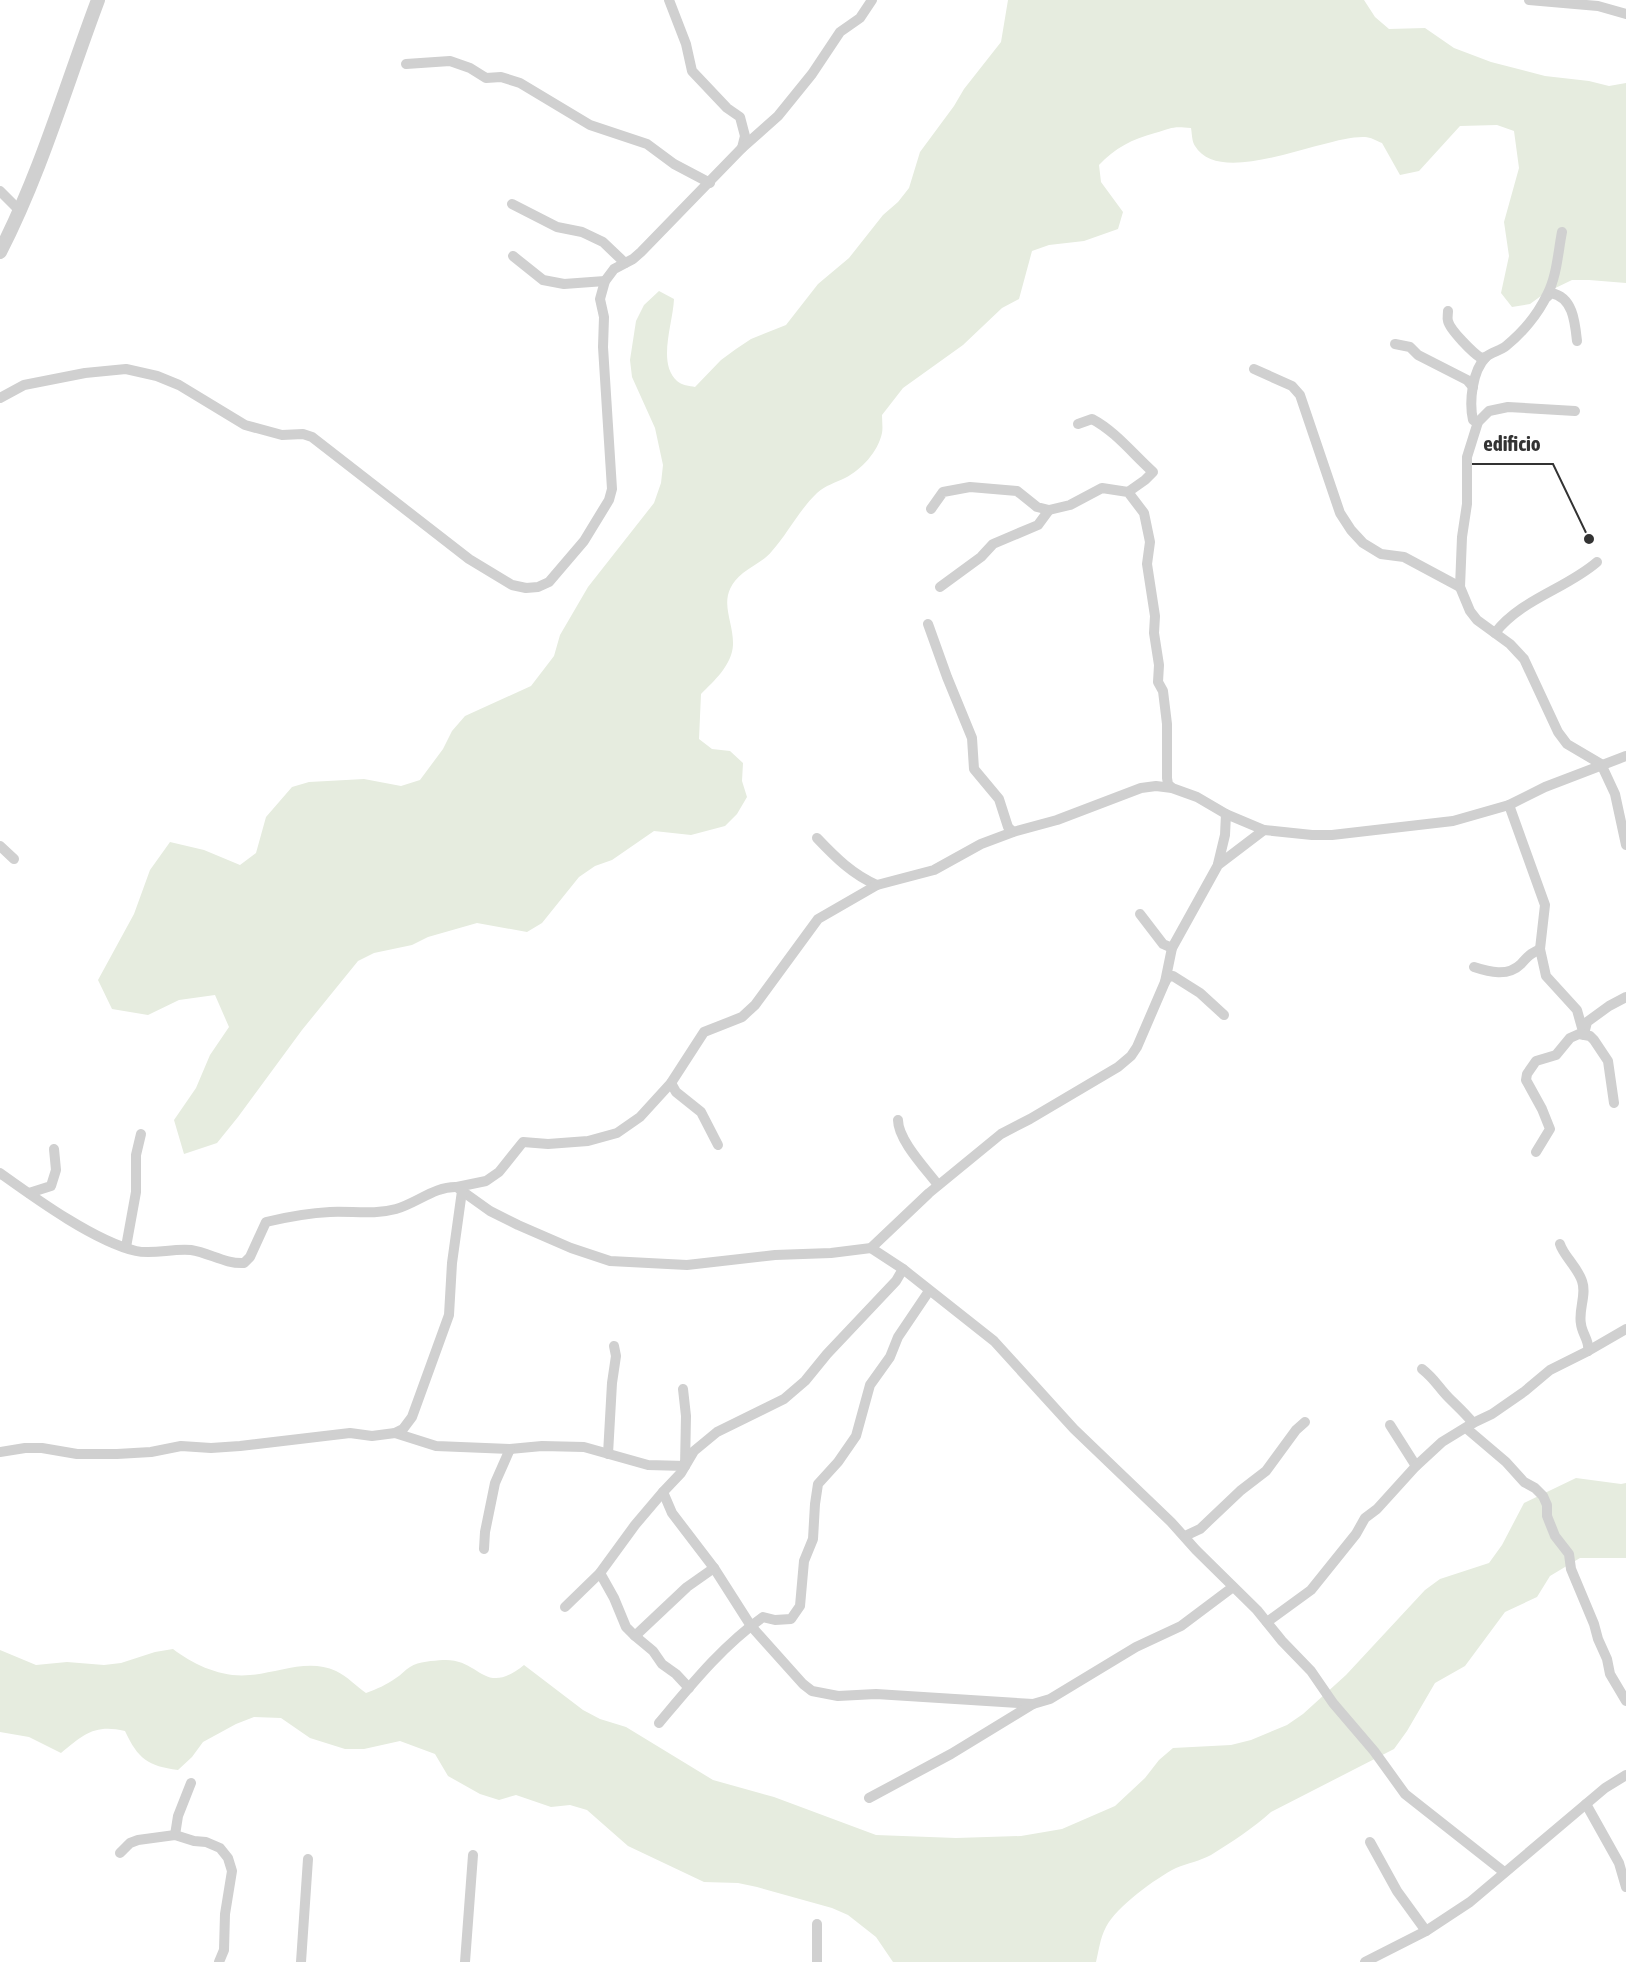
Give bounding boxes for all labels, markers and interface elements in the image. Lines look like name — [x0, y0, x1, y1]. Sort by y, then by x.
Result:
callout: edificio — [1472, 425, 1553, 464]
text: edificio — [1483, 431, 1541, 455]

